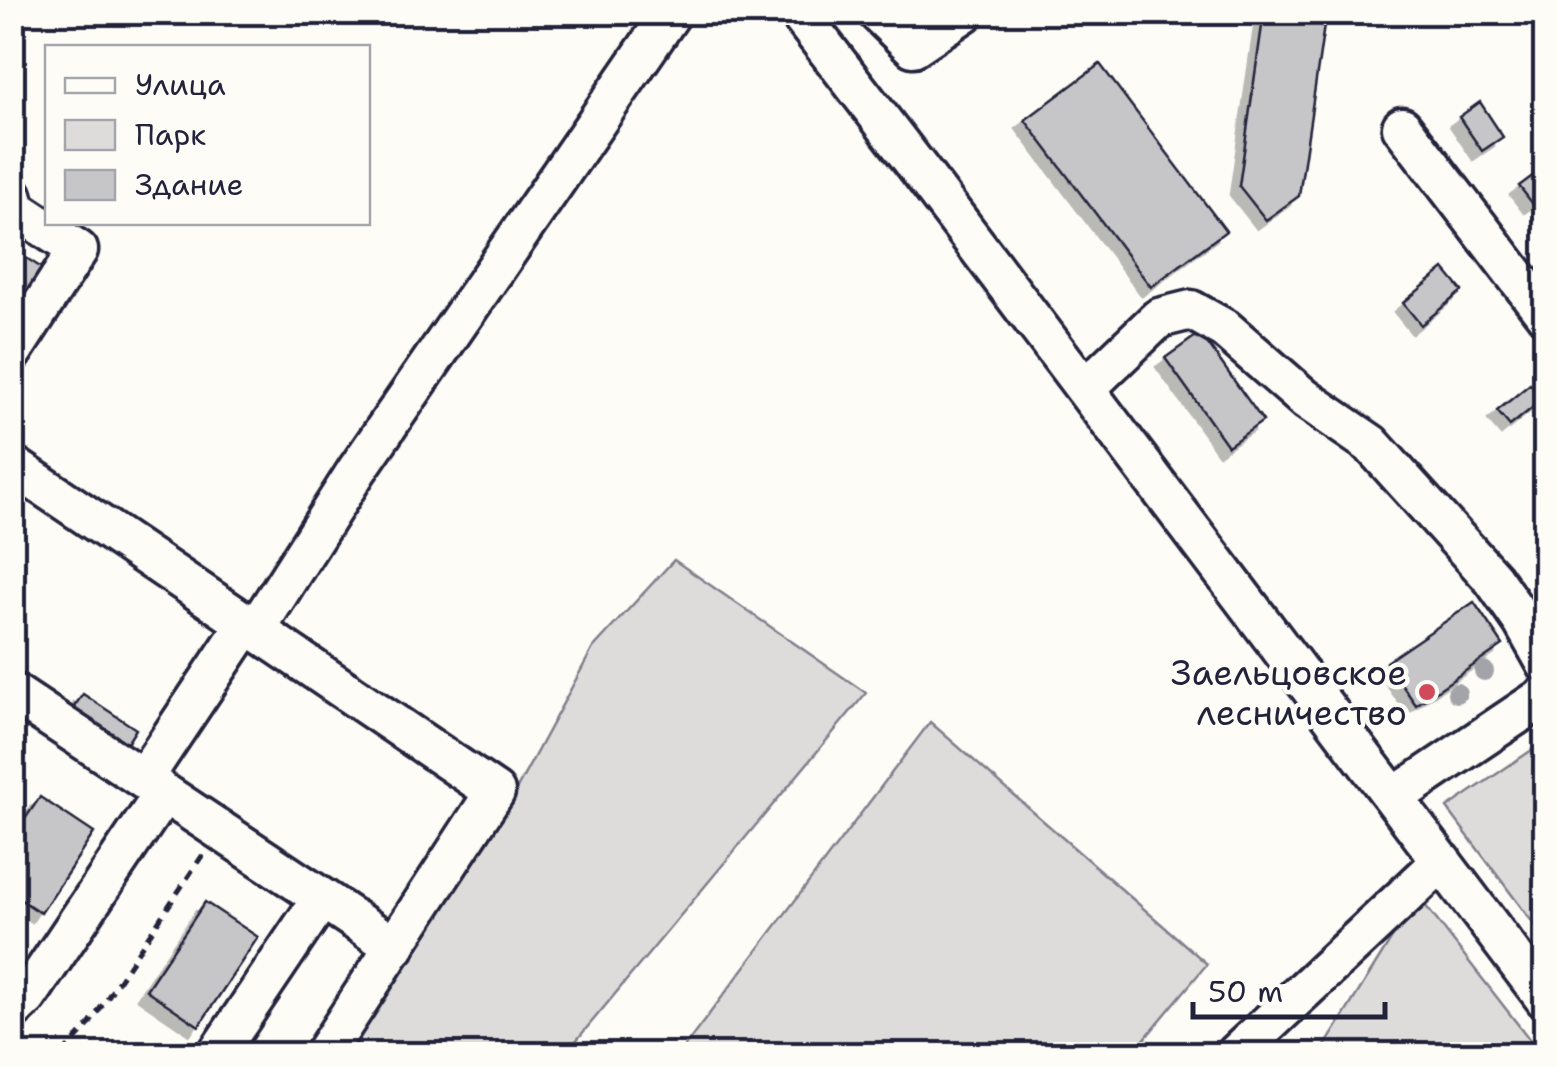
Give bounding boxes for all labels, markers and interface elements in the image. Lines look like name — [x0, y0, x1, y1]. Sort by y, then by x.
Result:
legend — [45, 45, 370, 225]
text: Улица — [135, 64, 226, 105]
text: Парк — [135, 114, 206, 155]
text: Здание — [135, 164, 244, 205]
place label: Заельцовское лесничество — [1171, 649, 1407, 736]
marker: Заельцовское лесничество — [1416, 681, 1438, 703]
scale bar — [1193, 957, 1386, 1019]
text: 50 m — [1208, 971, 1283, 1012]

